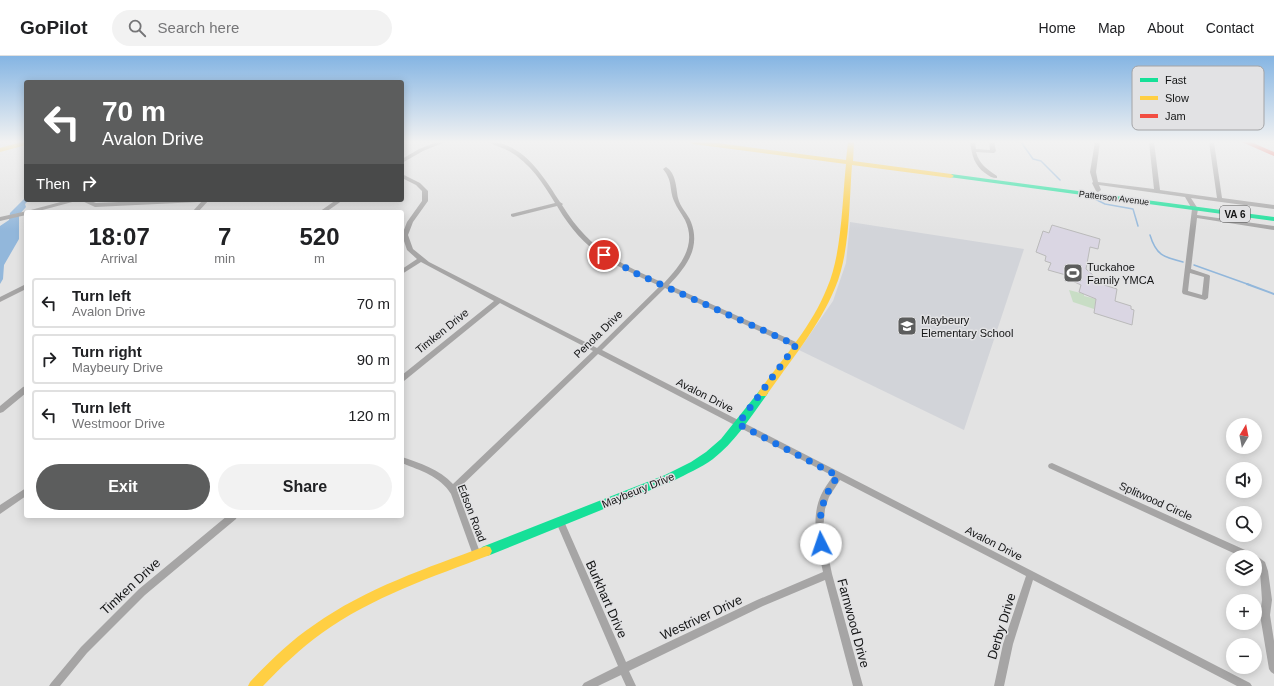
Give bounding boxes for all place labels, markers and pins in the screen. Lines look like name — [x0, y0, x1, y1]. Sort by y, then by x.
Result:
pin — [587, 238, 621, 272]
place label: Tuckahoe Family YMCA — [1087, 261, 1155, 286]
sports icon: Tuckahoe Family YMCA — [1062, 262, 1084, 284]
place label: Maybeury Elementary School — [921, 314, 1013, 339]
school or university icon: Maybeury Elementary School — [896, 315, 918, 337]

